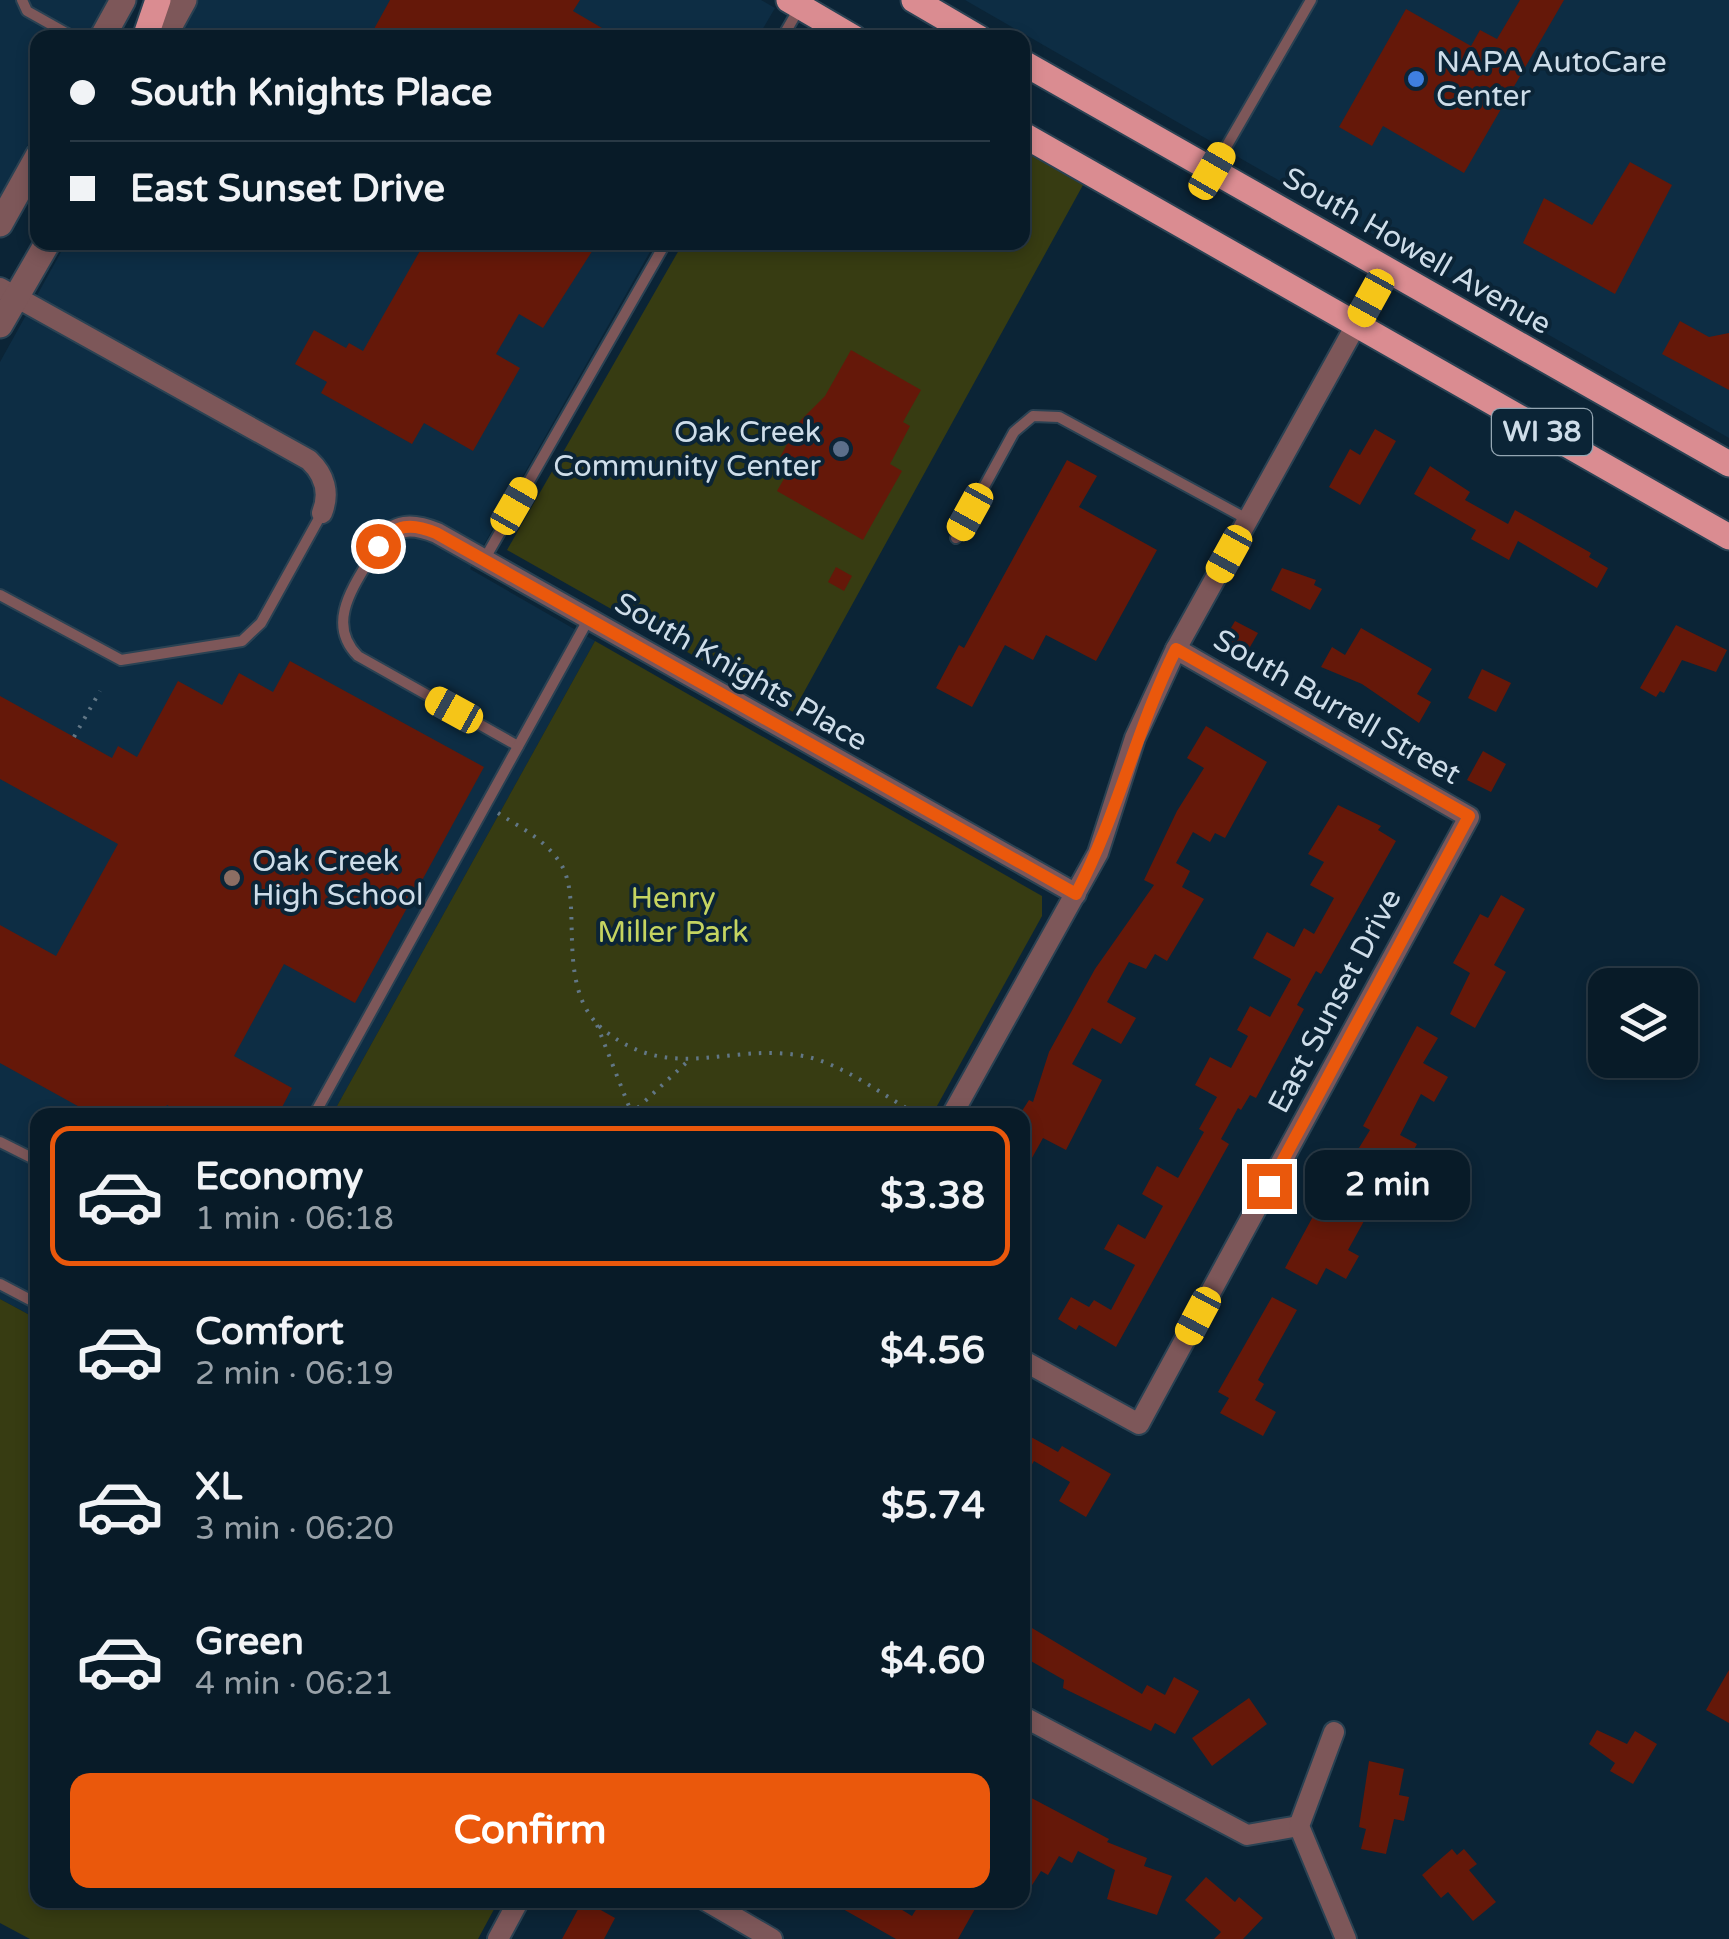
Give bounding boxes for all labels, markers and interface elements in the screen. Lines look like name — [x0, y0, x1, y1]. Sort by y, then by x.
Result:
place label: NAPA AutoCare Center — [1436, 44, 1667, 115]
marker: NAPA AutoCare Center — [1405, 68, 1427, 90]
text: South Knights Place — [130, 70, 492, 116]
car — [1184, 138, 1240, 204]
street label: South Howell Avenue — [1276, 159, 1558, 343]
text: East Sunset Drive — [130, 166, 445, 212]
car — [1343, 264, 1399, 332]
road number: WI 38 — [1492, 409, 1592, 455]
place label: Oak Creek Community Center — [553, 414, 822, 485]
marker: Oak Creek Community Center — [830, 438, 852, 460]
car — [486, 473, 542, 539]
car — [942, 478, 998, 546]
car — [1201, 520, 1257, 588]
route start — [356, 524, 401, 569]
street label: South Knights Place — [608, 584, 874, 760]
street label: South Burrell Street — [1207, 621, 1467, 793]
car — [420, 682, 488, 738]
place label: Oak Creek High School — [252, 843, 424, 914]
marker: Oak Creek High School — [221, 867, 243, 889]
park label: Henry Miller Park — [597, 880, 749, 951]
street label: East Sunset Drive — [1260, 883, 1410, 1119]
map controls — [1588, 968, 1698, 1078]
button: layers — [1588, 968, 1698, 1078]
icon: car — [75, 1151, 165, 1241]
callout: 2 min — [1304, 1151, 1469, 1221]
text: Economy — [195, 1154, 363, 1200]
route end — [1247, 1164, 1292, 1209]
text: 2 min — [1345, 1166, 1430, 1204]
text: $3.38 — [880, 1173, 985, 1219]
text: 1 min · 06:18 — [195, 1200, 394, 1238]
car — [1171, 1282, 1225, 1350]
icon: car — [75, 1306, 165, 1396]
text: Comfort — [195, 1309, 344, 1355]
text: $4.56 — [880, 1328, 985, 1374]
text: 2 min · 06:19 — [195, 1355, 394, 1393]
icon: car — [75, 1461, 165, 1551]
text: XL — [195, 1464, 242, 1510]
text: $5.74 — [881, 1483, 985, 1529]
text: 3 min · 06:20 — [195, 1510, 394, 1548]
icon: car — [75, 1616, 165, 1706]
text: Green — [195, 1619, 304, 1665]
text: $4.60 — [880, 1638, 985, 1684]
text: 4 min · 06:21 — [195, 1665, 394, 1703]
button: Confirm — [70, 1773, 990, 1888]

